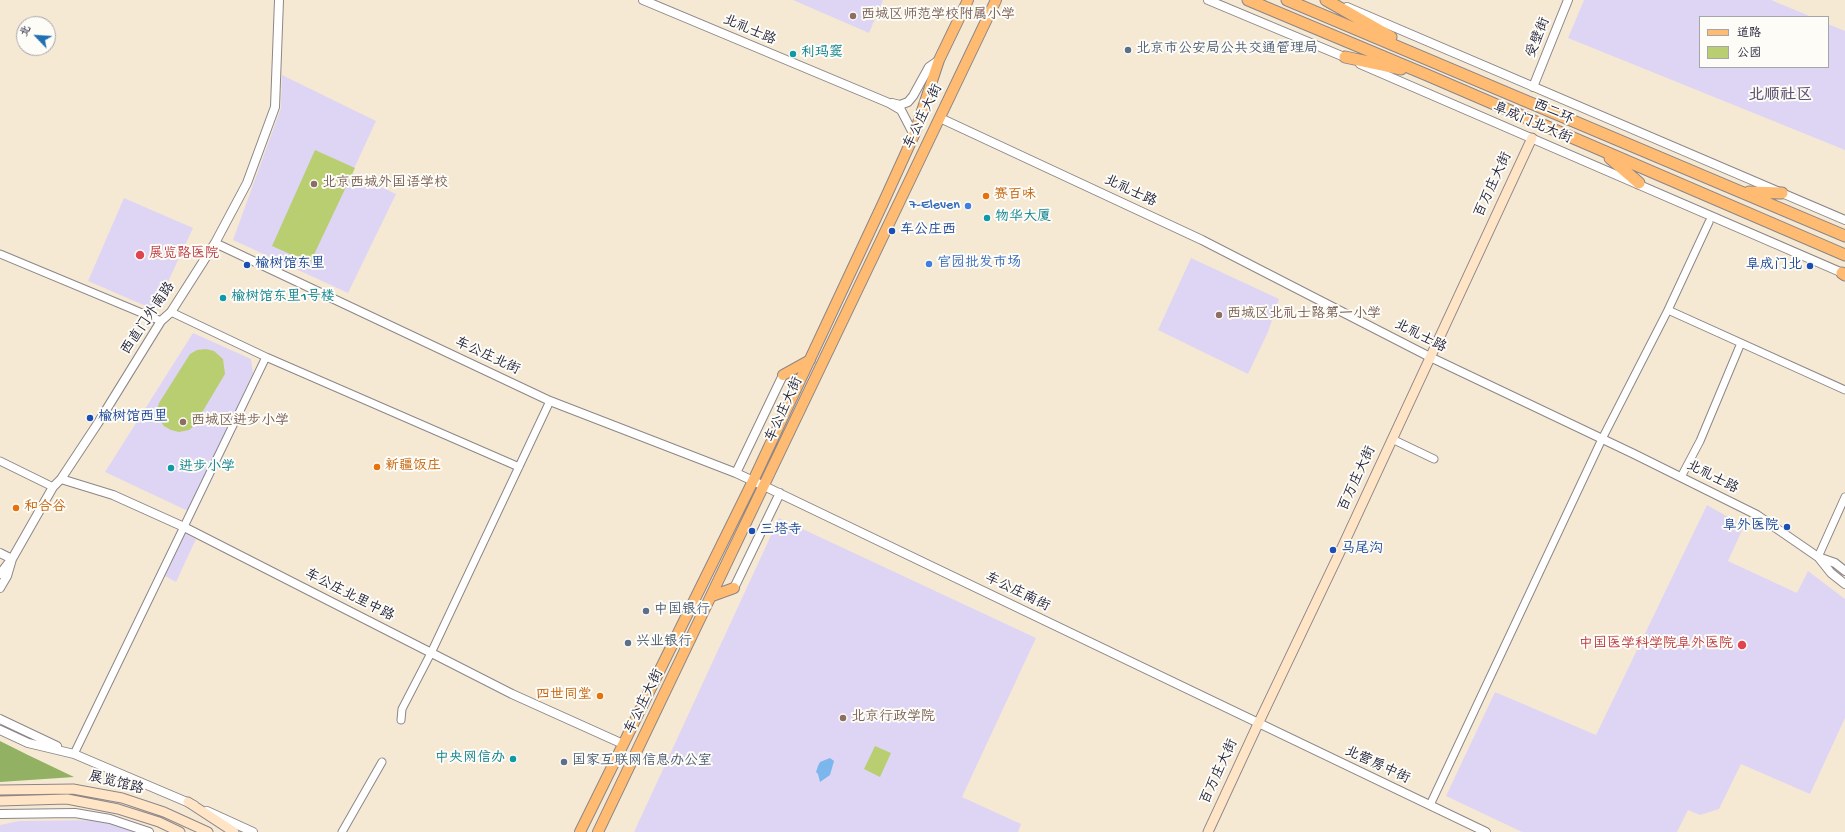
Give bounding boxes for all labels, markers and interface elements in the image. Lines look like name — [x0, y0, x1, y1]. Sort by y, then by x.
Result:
place label: 西城区师范学校附属小学 — [861, 8, 1015, 24]
marker: 西城区师范学校附属小学 — [848, 11, 858, 21]
street label: 北礼士路 — [720, 12, 778, 50]
street label: 受壁街 — [1523, 15, 1555, 61]
north arrow — [16, 16, 56, 56]
legend — [1699, 16, 1829, 68]
text: 北 — [18, 24, 34, 39]
text: 道路 — [1737, 27, 1761, 41]
place label: 北京市公安局公共交通管理局 — [1136, 42, 1318, 58]
marker: 北京市公安局公共交通管理局 — [1123, 45, 1133, 55]
place label: 利玛窦 — [801, 46, 843, 62]
text: 公园 — [1737, 47, 1761, 61]
marker: 利玛窦 — [788, 49, 798, 59]
street label: 车公庄大街 — [901, 82, 947, 152]
district label: 北顺社区 — [1748, 87, 1812, 107]
street label: 西二环 — [1530, 97, 1576, 129]
street label: 阜成门北大街 — [1490, 100, 1574, 148]
street label: 百万庄大街 — [1472, 150, 1516, 220]
street label: 北礼士路 — [1101, 173, 1159, 211]
place label: 北京西城外国语学校 — [322, 176, 448, 192]
marker: 北京西城外国语学校 — [309, 179, 319, 189]
place label: 赛百味 — [994, 188, 1036, 204]
marker: 赛百味 — [981, 191, 991, 201]
place label: 7-Eleven — [909, 198, 960, 214]
marker: 7-Eleven — [963, 201, 973, 211]
place label: 物华大厦 — [995, 210, 1051, 226]
marker: 物华大厦 — [982, 213, 992, 223]
place label: 车公庄西 — [900, 223, 956, 239]
marker: 车公庄西 — [887, 226, 897, 236]
place label: 展览路医院 — [149, 247, 219, 263]
marker: 展览路医院 — [134, 249, 146, 261]
place label: 官园批发市场 — [937, 256, 1021, 272]
place label: 榆树馆东里 — [255, 257, 325, 273]
place label: 阜成门北 — [1746, 258, 1802, 274]
marker: 官园批发市场 — [924, 259, 934, 269]
marker: 榆树馆东里 — [242, 260, 252, 270]
marker: 阜成门北 — [1805, 261, 1815, 271]
street label: 西直门外南路 — [119, 279, 179, 359]
place label: 榆树馆东里1号楼 — [231, 290, 335, 306]
marker: 榆树馆东里1号楼 — [218, 293, 228, 303]
place label: 西城区北礼士路第一小学 — [1227, 307, 1381, 323]
marker: 西城区北礼士路第一小学 — [1214, 310, 1224, 320]
street label: 北礼士路 — [1391, 317, 1449, 357]
street label: 车公庄北街 — [452, 335, 522, 379]
street label: 车公庄大街 — [763, 375, 807, 445]
place label: 榆树馆西里 — [98, 410, 168, 426]
marker: 榆树馆西里 — [85, 413, 95, 423]
place label: 西城区进步小学 — [191, 414, 289, 430]
marker: 西城区进步小学 — [178, 417, 188, 427]
street label: 百万庄大街 — [1336, 444, 1380, 514]
street label: 北礼士路 — [1683, 458, 1741, 498]
place label: 新疆饭庄 — [385, 459, 441, 475]
place label: 进步小学 — [179, 460, 235, 476]
marker: 新疆饭庄 — [372, 462, 382, 472]
marker: 进步小学 — [166, 463, 176, 473]
place label: 和合谷 — [24, 500, 66, 516]
marker: 和合谷 — [11, 503, 21, 513]
place label: 阜外医院 — [1723, 519, 1779, 535]
marker: 阜外医院 — [1782, 522, 1792, 532]
place label: 三塔寺 — [760, 523, 802, 539]
marker: 三塔寺 — [747, 526, 757, 536]
place label: 马尾沟 — [1341, 542, 1383, 558]
marker: 马尾沟 — [1328, 545, 1338, 555]
street label: 车公庄北里中路 — [302, 566, 396, 626]
street label: 车公庄南街 — [982, 570, 1052, 616]
place label: 中国银行 — [654, 603, 710, 619]
marker: 中国银行 — [641, 606, 651, 616]
place label: 兴业银行 — [636, 635, 692, 651]
place label: 中国医学科学院阜外医院 — [1579, 637, 1733, 653]
marker: 兴业银行 — [623, 638, 633, 648]
marker: 中国医学科学院阜外医院 — [1736, 639, 1748, 651]
street label: 车公庄大街 — [622, 667, 668, 737]
place label: 四世同堂 — [536, 688, 592, 704]
marker: 四世同堂 — [595, 691, 605, 701]
place label: 北京行政学院 — [851, 710, 935, 726]
marker: 北京行政学院 — [838, 713, 848, 723]
street label: 百万庄大街 — [1198, 737, 1242, 807]
street label: 北营房中街 — [1342, 744, 1412, 788]
place label: 中央网信办 — [435, 751, 505, 767]
marker: 中央网信办 — [508, 754, 518, 764]
place label: 国家互联网信息办公室 — [572, 754, 712, 770]
marker: 国家互联网信息办公室 — [559, 757, 569, 767]
street label: 展览馆路 — [87, 769, 145, 799]

